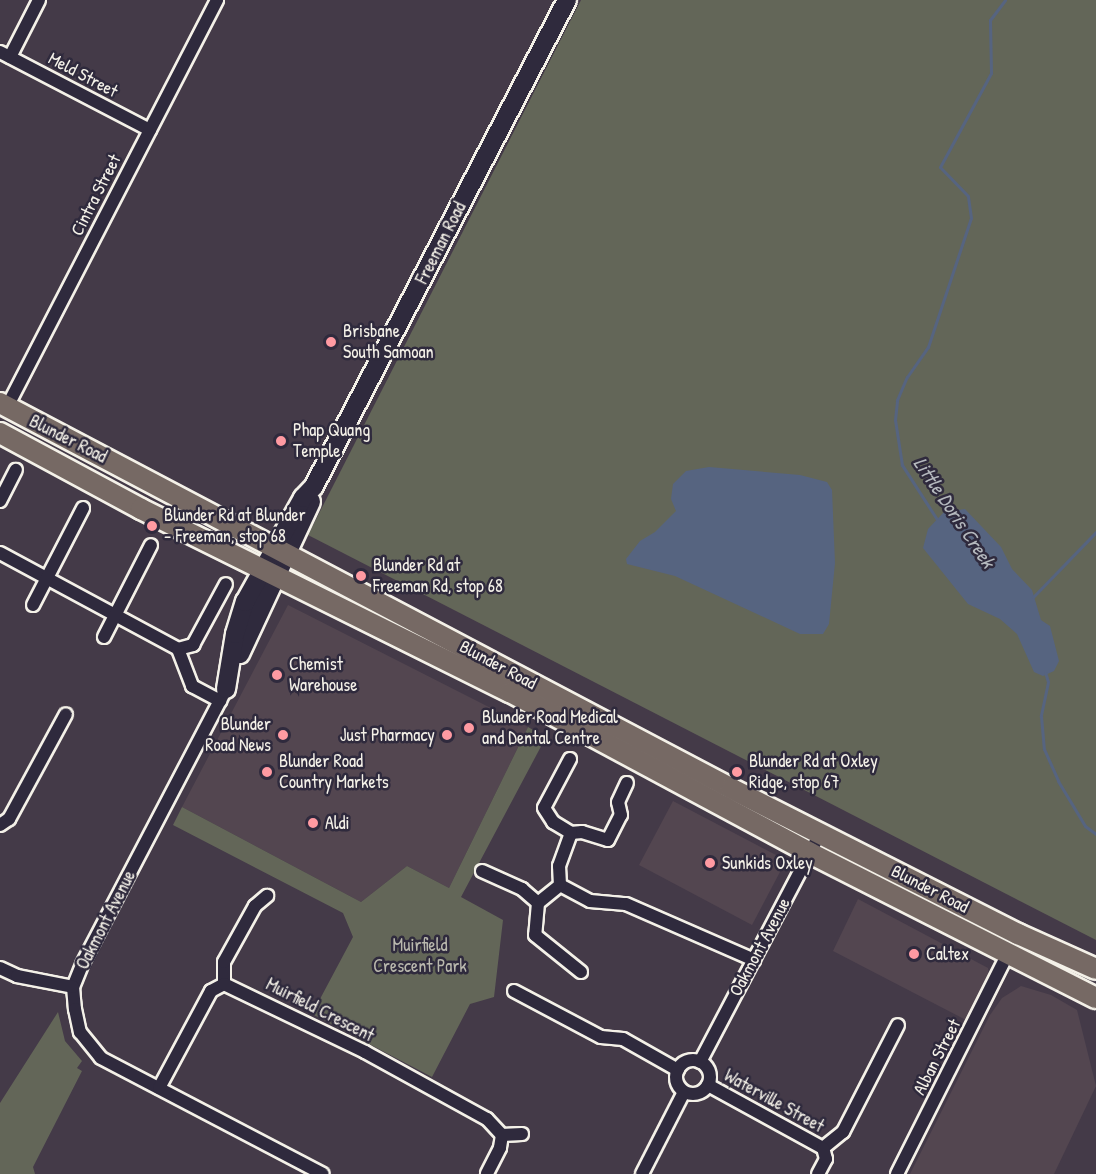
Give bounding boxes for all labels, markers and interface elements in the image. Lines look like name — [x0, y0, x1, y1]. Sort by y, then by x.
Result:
street label: Meld Street — [44, 48, 122, 102]
street label: Cintra Street — [66, 151, 126, 239]
street label: Freeman Road — [411, 198, 471, 288]
place label: Brisbane South Samoan — [343, 321, 434, 364]
marker: Brisbane South Samoan — [324, 335, 338, 349]
street label: Blunder Road — [26, 410, 110, 468]
place label: Phap Quang Temple — [293, 420, 370, 462]
marker: Phap Quang Temple — [274, 434, 288, 448]
water label: Little Doris Creek — [909, 452, 1001, 572]
place label: Blunder Rd at Blunder - Freeman, stop 68 — [164, 505, 306, 548]
marker: Blunder Rd at Blunder - Freeman, stop 68 — [145, 519, 159, 533]
place label: Blunder Rd at Freeman Rd, stop 68 — [373, 555, 503, 598]
marker: Blunder Rd at Freeman Rd, stop 68 — [354, 569, 368, 583]
street label: Blunder Road — [456, 636, 540, 694]
place label: Chemist Warehouse — [289, 654, 357, 696]
marker: Chemist Warehouse — [270, 668, 284, 682]
place label: Blunder Road Medical and Dental Centre — [482, 707, 618, 750]
place label: Blunder Road News — [205, 714, 271, 756]
marker: Blunder Road Medical and Dental Centre — [460, 719, 478, 737]
place label: Just Pharmacy — [340, 724, 435, 746]
marker: Blunder Road News — [276, 728, 290, 742]
marker: Just Pharmacy — [440, 728, 454, 742]
place label: Blunder Road Country Markets — [279, 751, 389, 794]
place label: Blunder Rd at Oxley Ridge, stop 67 — [749, 751, 878, 794]
marker: Blunder Road Country Markets — [260, 765, 274, 779]
marker: Blunder Rd at Oxley Ridge, stop 67 — [730, 765, 744, 779]
place label: Aldi — [325, 812, 350, 834]
marker: Aldi — [306, 816, 320, 830]
place label: Sunkids Oxley — [722, 852, 813, 874]
marker: Sunkids Oxley — [703, 856, 717, 870]
street label: Blunder Road — [888, 860, 972, 918]
street label: Oakmont Avenue — [72, 867, 140, 973]
street label: Oakmont Avenue — [725, 894, 795, 1000]
park label: Muirfield Crescent Park — [373, 935, 467, 978]
place label: Caltex — [926, 943, 969, 965]
marker: Caltex — [907, 947, 921, 961]
street label: Muirfield Crescent — [262, 973, 378, 1047]
street label: Alban Street — [909, 1015, 965, 1099]
street label: Waterville Street — [720, 1065, 828, 1137]

